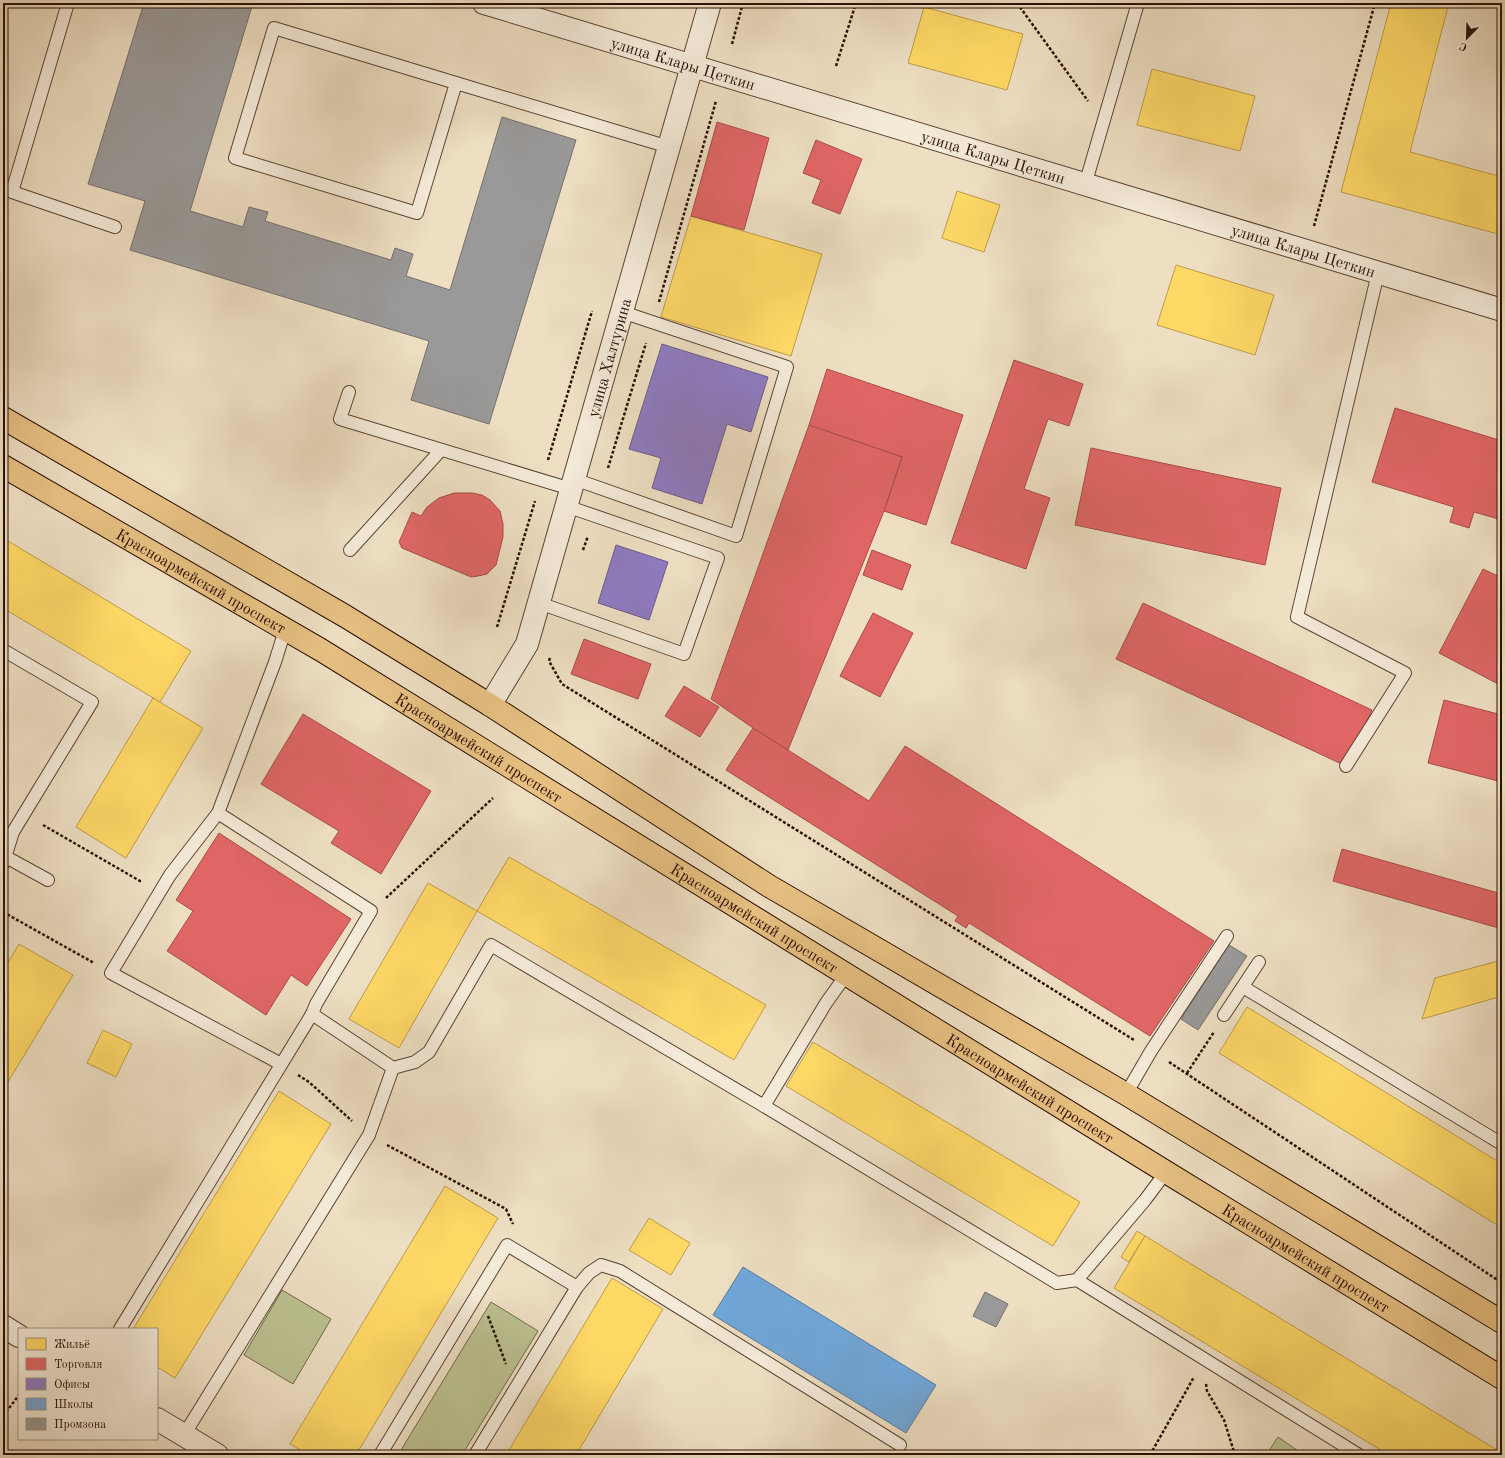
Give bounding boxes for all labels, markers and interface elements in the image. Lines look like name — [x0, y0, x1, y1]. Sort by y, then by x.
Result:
north arrow — [1447, 18, 1487, 58]
street label: улица Клары Цеткин — [609, 36, 757, 94]
text: С — [1458, 39, 1469, 52]
street label: улица Клары Цеткин — [919, 129, 1067, 188]
street label: улица Клары Цеткин — [1229, 223, 1377, 281]
street label: улица Халтурина — [586, 297, 635, 420]
street label: Красноармейский проспект — [112, 527, 288, 638]
street label: Красноармейский проспект — [391, 692, 564, 807]
street label: Красноармейский проспект — [667, 862, 840, 977]
street label: Красноармейский проспект — [943, 1032, 1116, 1147]
street label: Красноармейский проспект — [1218, 1202, 1392, 1317]
legend — [18, 1328, 158, 1440]
text: Жильё — [54, 1339, 90, 1351]
text: Торговля — [54, 1359, 103, 1371]
text: Офисы — [54, 1379, 90, 1391]
text: Школы — [54, 1399, 93, 1411]
text: Промзона — [54, 1419, 106, 1431]

